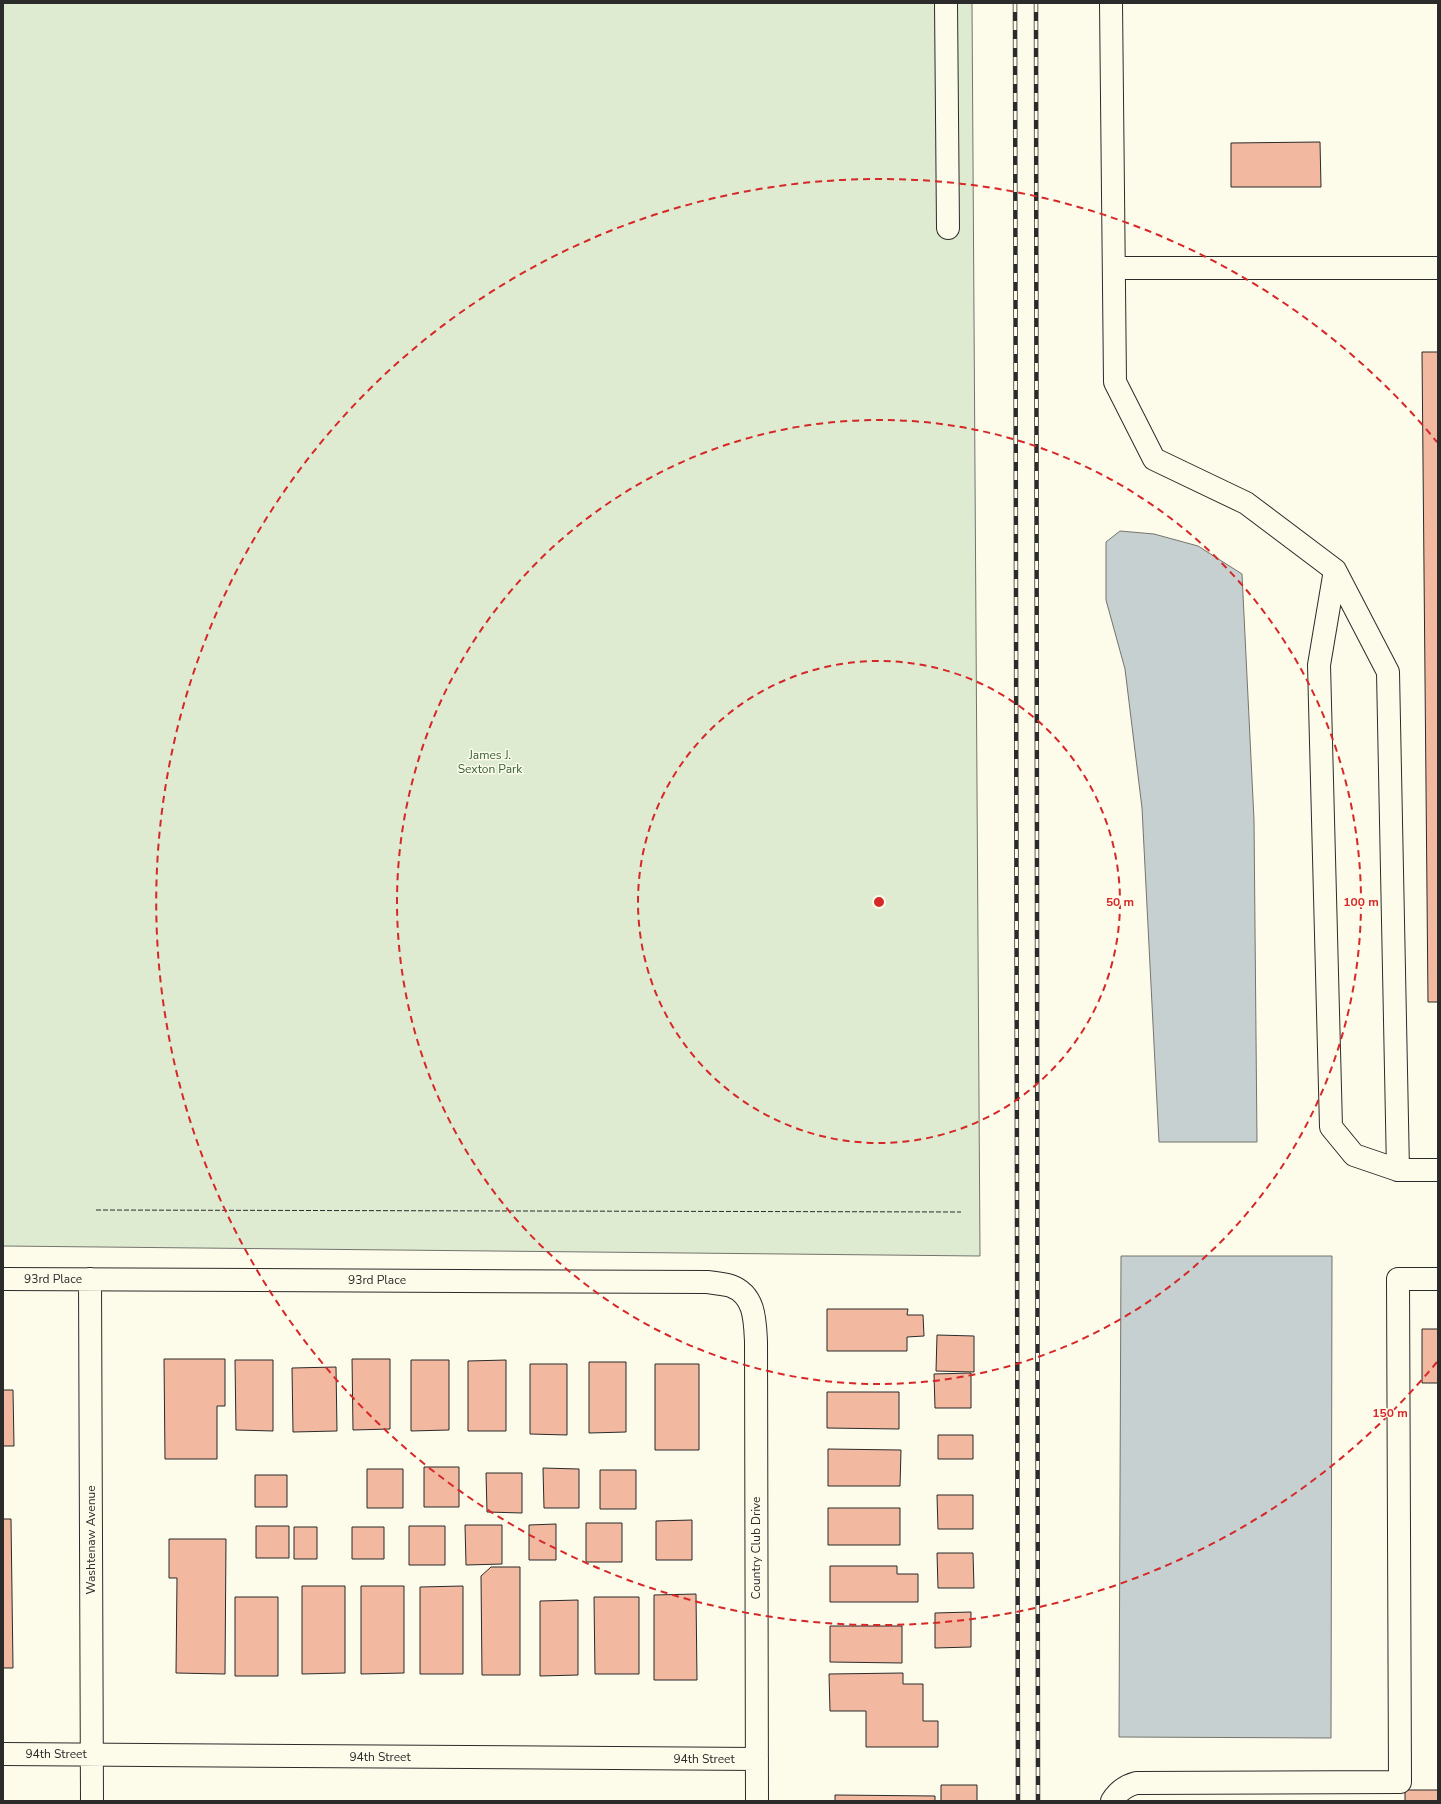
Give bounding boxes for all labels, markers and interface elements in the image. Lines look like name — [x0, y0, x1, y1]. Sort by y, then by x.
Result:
park label: James J. Sexton Park — [458, 747, 523, 777]
text: 50 m — [1106, 894, 1134, 910]
text: 100 m — [1343, 894, 1379, 910]
centre of rings — [872, 895, 886, 909]
street label: 93rd Place — [24, 1271, 82, 1287]
street label: 93rd Place — [348, 1272, 406, 1288]
text: 150 m — [1372, 1405, 1408, 1421]
street label: Washtenaw Avenue — [83, 1485, 99, 1595]
street label: Country Club Drive — [748, 1497, 764, 1599]
street label: 94th Street — [25, 1746, 87, 1762]
street label: 94th Street — [349, 1749, 411, 1765]
street label: 94th Street — [673, 1751, 735, 1767]

